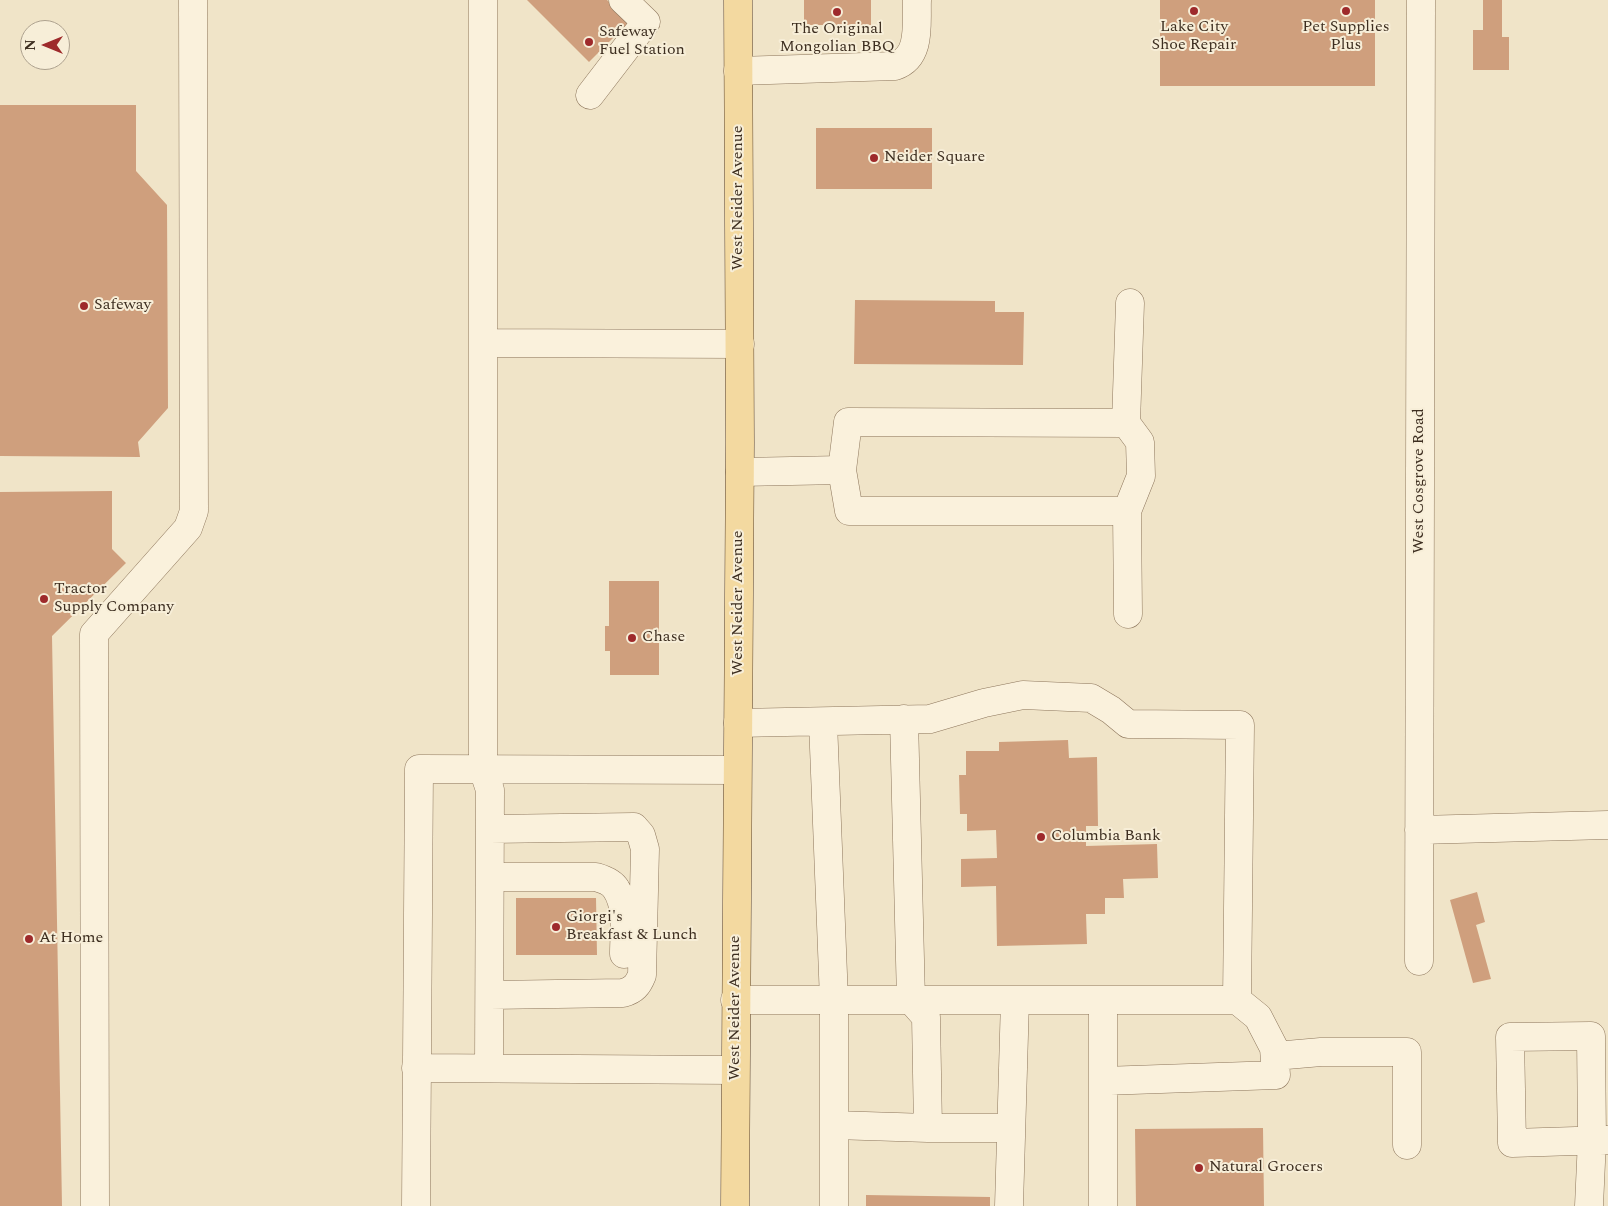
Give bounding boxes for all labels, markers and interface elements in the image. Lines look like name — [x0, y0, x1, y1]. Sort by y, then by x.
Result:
marker: Lake City Shoe Repair — [1188, 5, 1200, 17]
marker: Pet Supplies Plus — [1340, 5, 1352, 17]
marker: The Original Mongolian BBQ — [831, 6, 843, 18]
place label: Lake City Shoe Repair — [1152, 18, 1236, 56]
place label: Pet Supplies Plus — [1302, 18, 1390, 56]
north arrow — [20, 20, 70, 70]
place label: The Original Mongolian BBQ — [779, 20, 895, 58]
place label: Safeway Fuel Station — [599, 23, 685, 61]
marker: Safeway Fuel Station — [583, 36, 595, 48]
text: N — [20, 39, 41, 51]
street label: West Neider Avenue — [729, 126, 749, 270]
place label: Neider Square — [884, 148, 985, 168]
marker: Neider Square — [868, 152, 880, 164]
place label: Safeway — [94, 296, 151, 316]
marker: Safeway — [78, 300, 90, 312]
street label: West Cosgrove Road — [1410, 408, 1430, 554]
street label: West Neider Avenue — [729, 531, 749, 675]
place label: Tractor Supply Company — [54, 580, 174, 618]
marker: Tractor Supply Company — [38, 593, 50, 605]
place label: Chase — [642, 628, 685, 648]
marker: Chase — [626, 632, 638, 644]
place label: Columbia Bank — [1051, 827, 1161, 847]
marker: Columbia Bank — [1035, 831, 1047, 843]
place label: Giorgi's Breakfast & Lunch — [566, 908, 697, 946]
marker: Giorgi's Breakfast & Lunch — [550, 921, 562, 933]
place label: At Home — [39, 929, 103, 949]
marker: At Home — [23, 933, 35, 945]
street label: West Neider Avenue — [726, 936, 746, 1080]
place label: Natural Grocers — [1209, 1158, 1323, 1178]
marker: Natural Grocers — [1193, 1162, 1205, 1174]

